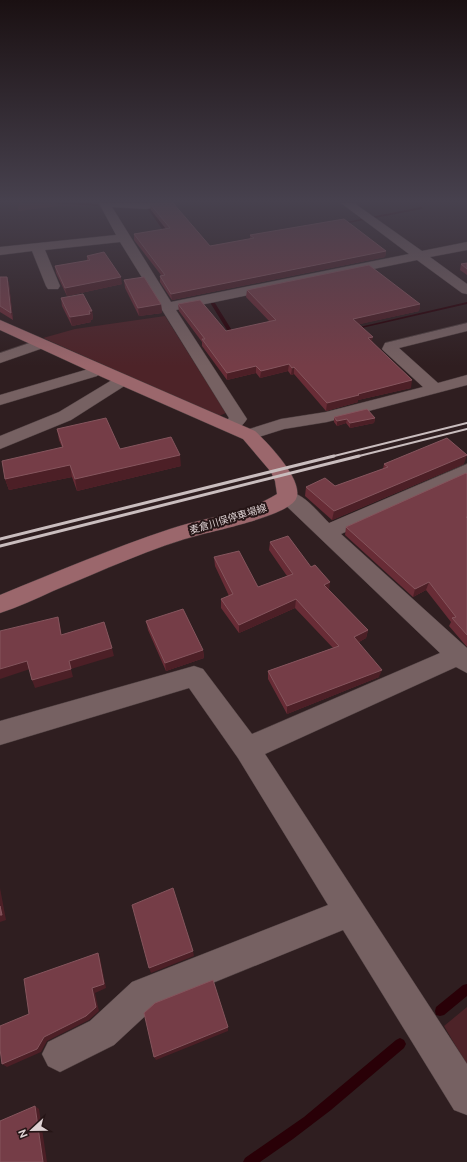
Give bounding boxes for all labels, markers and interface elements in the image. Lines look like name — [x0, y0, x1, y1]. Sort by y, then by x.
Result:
street label: 麦倉川俣停車場線 — [188, 502, 268, 536]
north arrow — [12, 1110, 52, 1150]
text: N — [16, 1128, 30, 1140]

